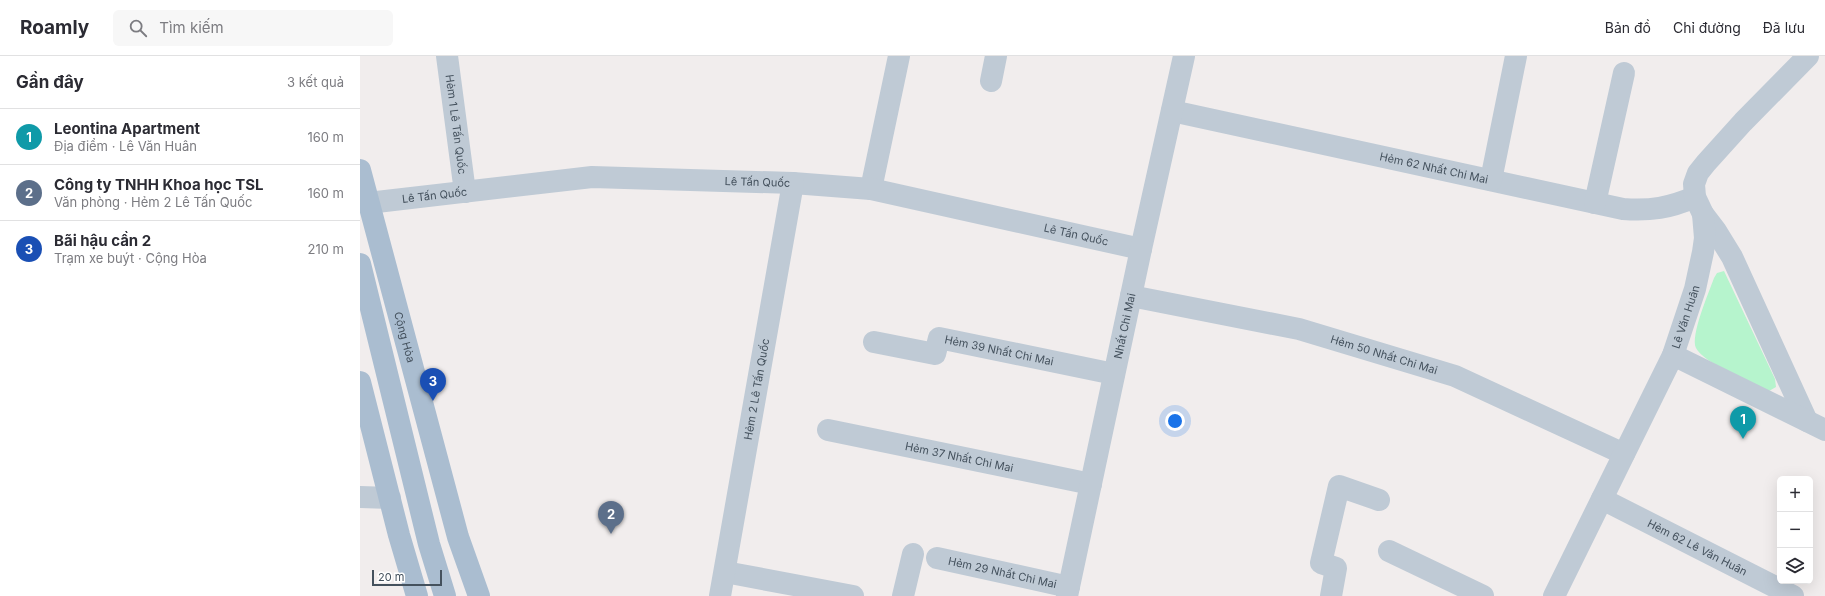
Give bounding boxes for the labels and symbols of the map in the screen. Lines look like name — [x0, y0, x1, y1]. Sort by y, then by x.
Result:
street label: Hẻm 1 Lê Tấn Quốc — [443, 74, 470, 175]
street label: Hẻm 62 Nhất Chi Mai — [1378, 149, 1490, 187]
street label: Lê Tấn Quốc — [724, 174, 790, 190]
street label: Lê Tấn Quốc — [401, 185, 468, 206]
street label: Lê Tấn Quốc — [1043, 221, 1110, 249]
street label: Lê Văn Huân — [1669, 284, 1703, 350]
street label: Nhất Chi Mai — [1111, 292, 1138, 360]
street label: Cộng Hòa — [391, 310, 418, 364]
street label: Hẻm 39 Nhất Chi Mai — [943, 332, 1055, 368]
street label: Hẻm 50 Nhất Chi Mai — [1329, 332, 1439, 377]
street label: Hẻm 2 Lê Tấn Quốc — [741, 337, 772, 441]
pin: 3 — [420, 368, 446, 401]
pin: 1 — [1730, 406, 1756, 439]
your location — [1165, 411, 1185, 431]
street label: Hẻm 37 Nhất Chi Mai — [904, 439, 1015, 475]
pin: 2 — [598, 501, 624, 534]
street label: Hẻm 62 Lê Văn Huân — [1645, 516, 1750, 579]
street label: Hẻm 29 Nhất Chi Mai — [947, 554, 1058, 591]
scale bar — [372, 568, 442, 587]

